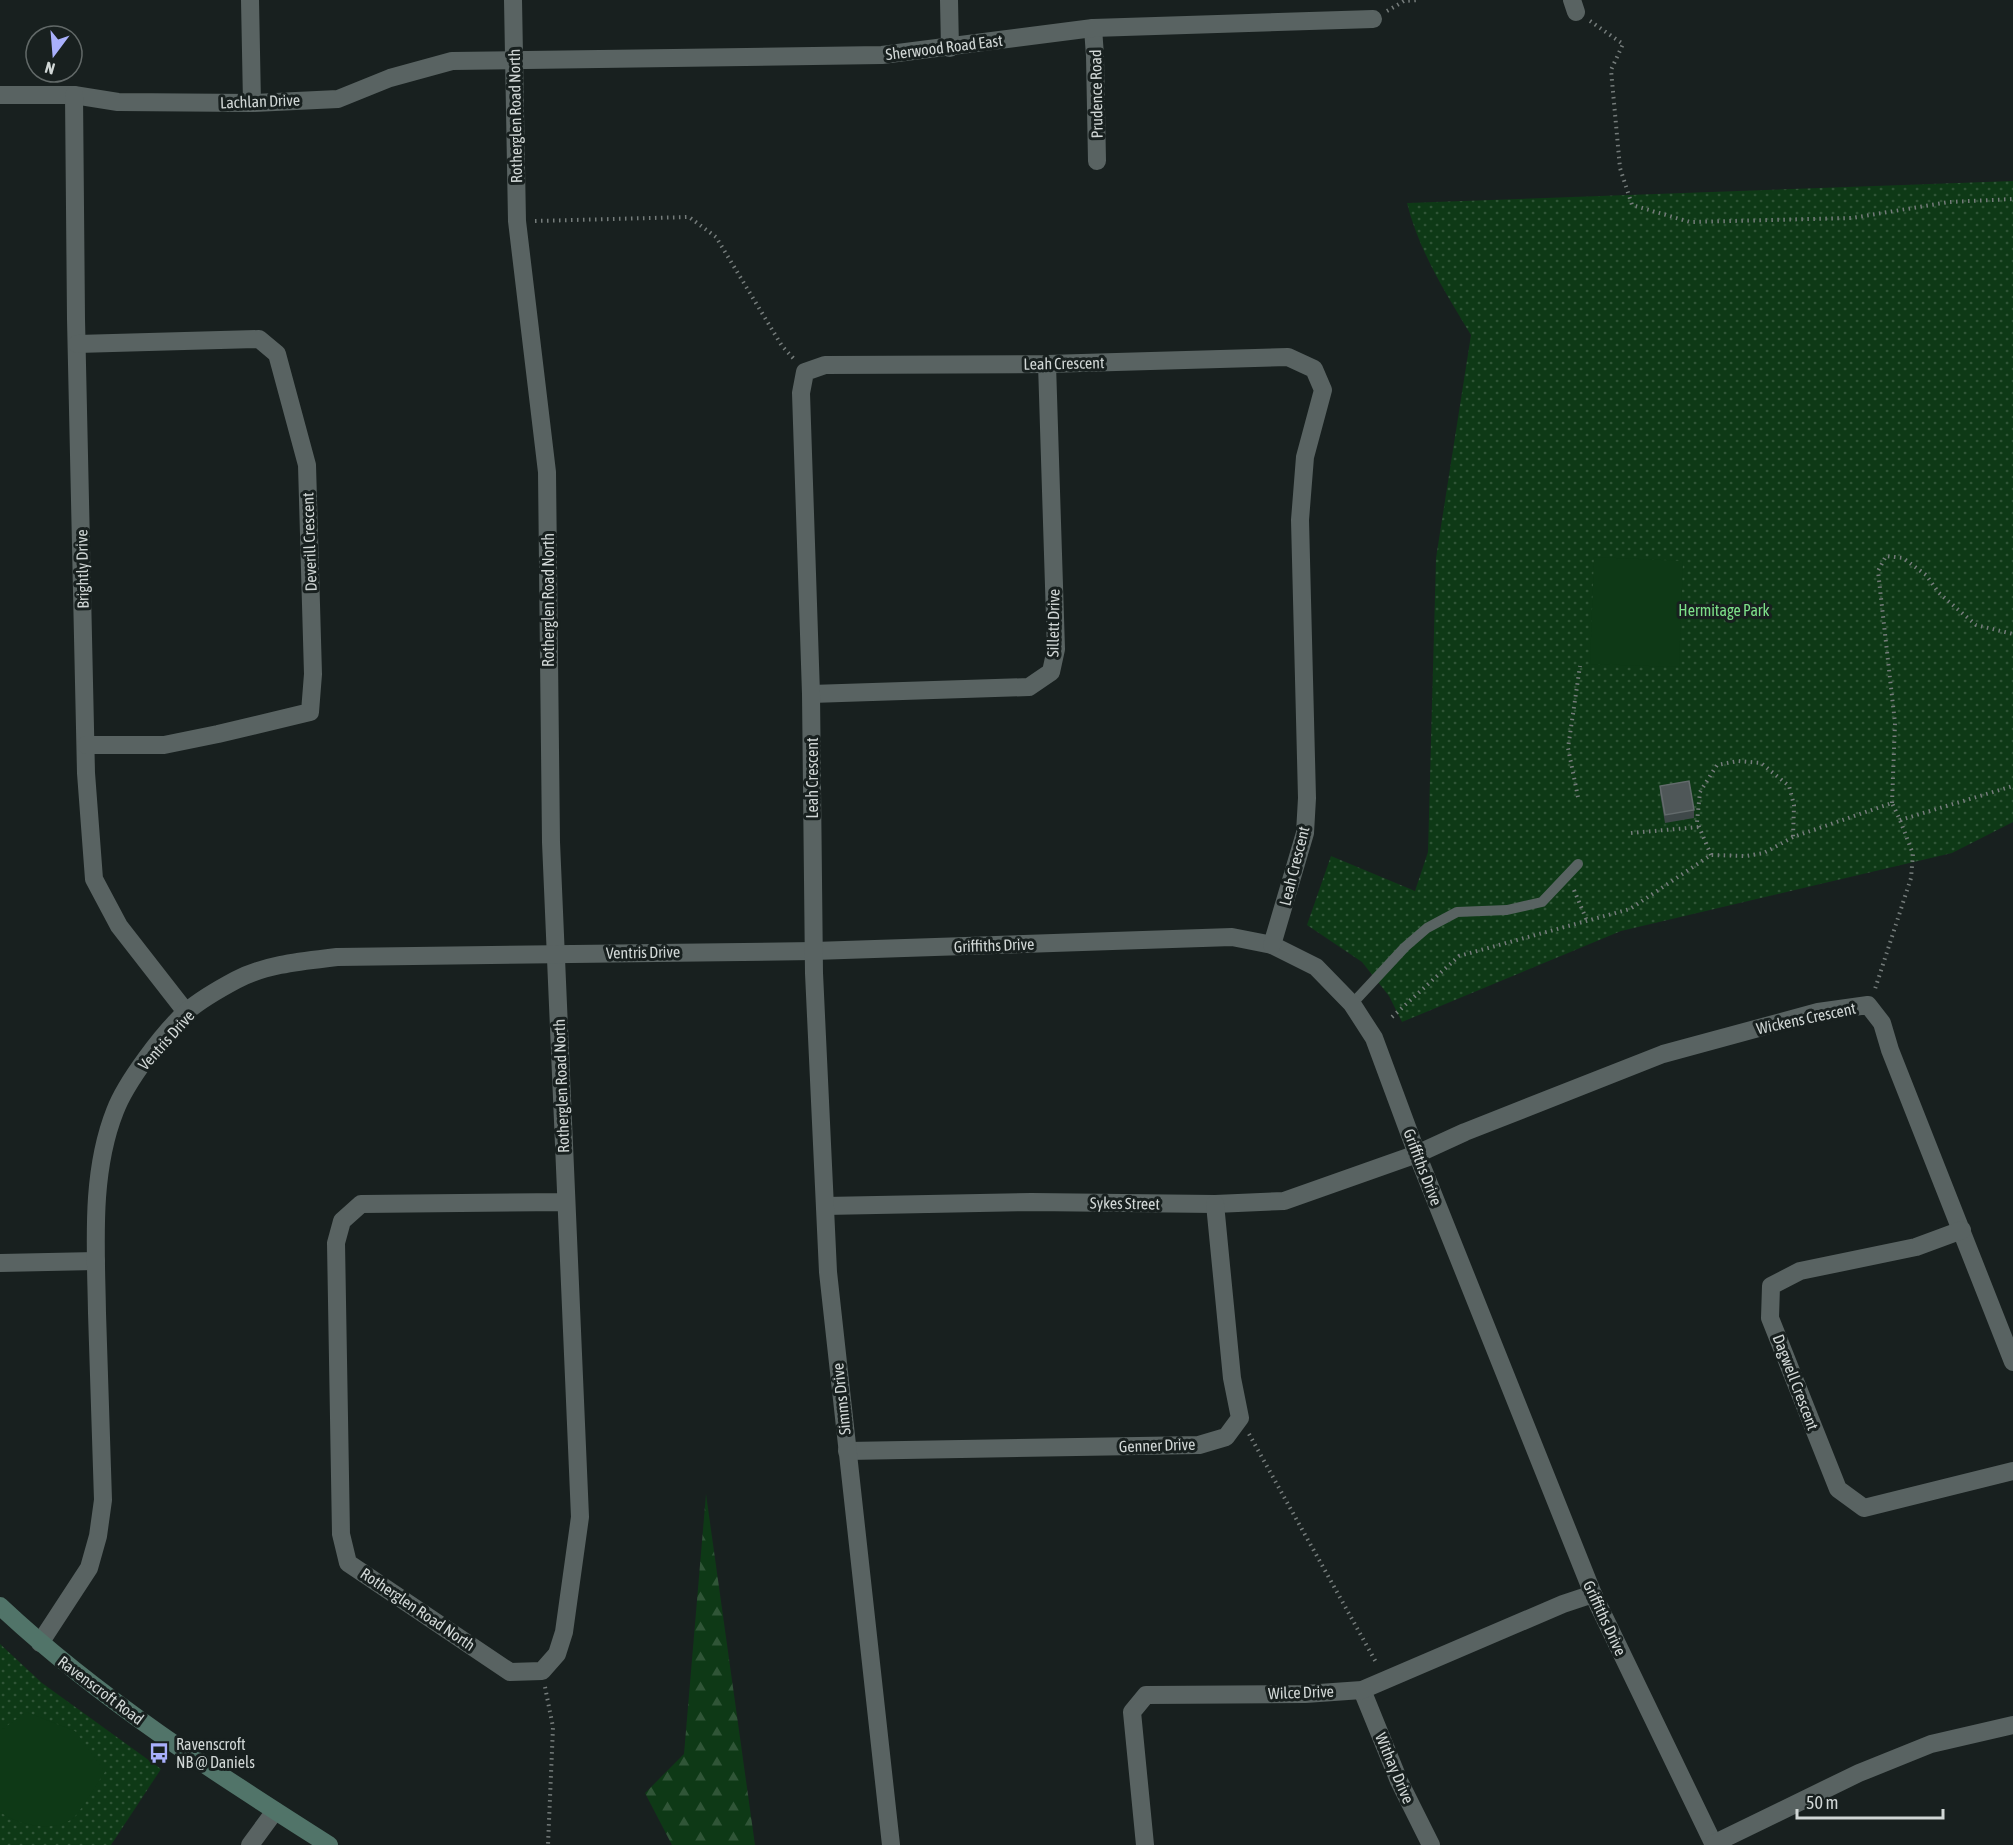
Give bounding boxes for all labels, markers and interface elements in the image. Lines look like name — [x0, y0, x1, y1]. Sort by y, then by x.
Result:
north arrow — [24, 24, 84, 84]
street label: Sherwood Road East — [884, 31, 1004, 63]
street label: Rotherglen Road North — [505, 49, 526, 183]
street label: Prudence Road — [1086, 49, 1106, 139]
text: N — [43, 58, 57, 78]
street label: Lachlan Drive — [220, 91, 300, 111]
street label: Leah Crescent — [1023, 353, 1105, 373]
street label: Deverill Crescent — [298, 492, 320, 592]
street label: Brightly Drive — [72, 529, 93, 609]
street label: Rotherglen Road North — [539, 533, 558, 667]
street label: Sillett Drive — [1043, 589, 1063, 657]
park label: Hermitage Park — [1678, 601, 1770, 620]
street label: Leah Crescent — [803, 737, 821, 819]
street label: Leah Crescent — [1275, 824, 1313, 908]
street label: Griffiths Drive — [953, 935, 1035, 955]
street label: Ventris Drive — [606, 942, 680, 962]
street label: Wickens Crescent — [1755, 999, 1858, 1037]
street label: Ventris Drive — [134, 1006, 198, 1074]
street label: Rotherglen Road North — [550, 1019, 573, 1153]
street label: Griffiths Drive — [1400, 1126, 1446, 1208]
street label: Sykes Street — [1090, 1193, 1161, 1214]
street label: Dagwell Crescent — [1769, 1332, 1823, 1433]
street label: Simms Drive — [828, 1362, 854, 1436]
street label: Genner Drive — [1118, 1435, 1196, 1455]
street label: Rotherglen Road North — [357, 1564, 479, 1655]
street label: Griffiths Drive — [1580, 1578, 1630, 1658]
street label: Ravenscroft Road — [55, 1652, 147, 1728]
street label: Wilce Drive — [1268, 1682, 1334, 1702]
street label: Withay Drive — [1371, 1730, 1418, 1806]
place label: Ravenscroft NB @ Daniels — [176, 1735, 255, 1771]
bus stop icon: Ravenscroft NB @ Daniels — [147, 1741, 171, 1765]
scale bar — [1797, 1782, 1942, 1820]
text: 50 m — [1806, 1792, 1838, 1813]

